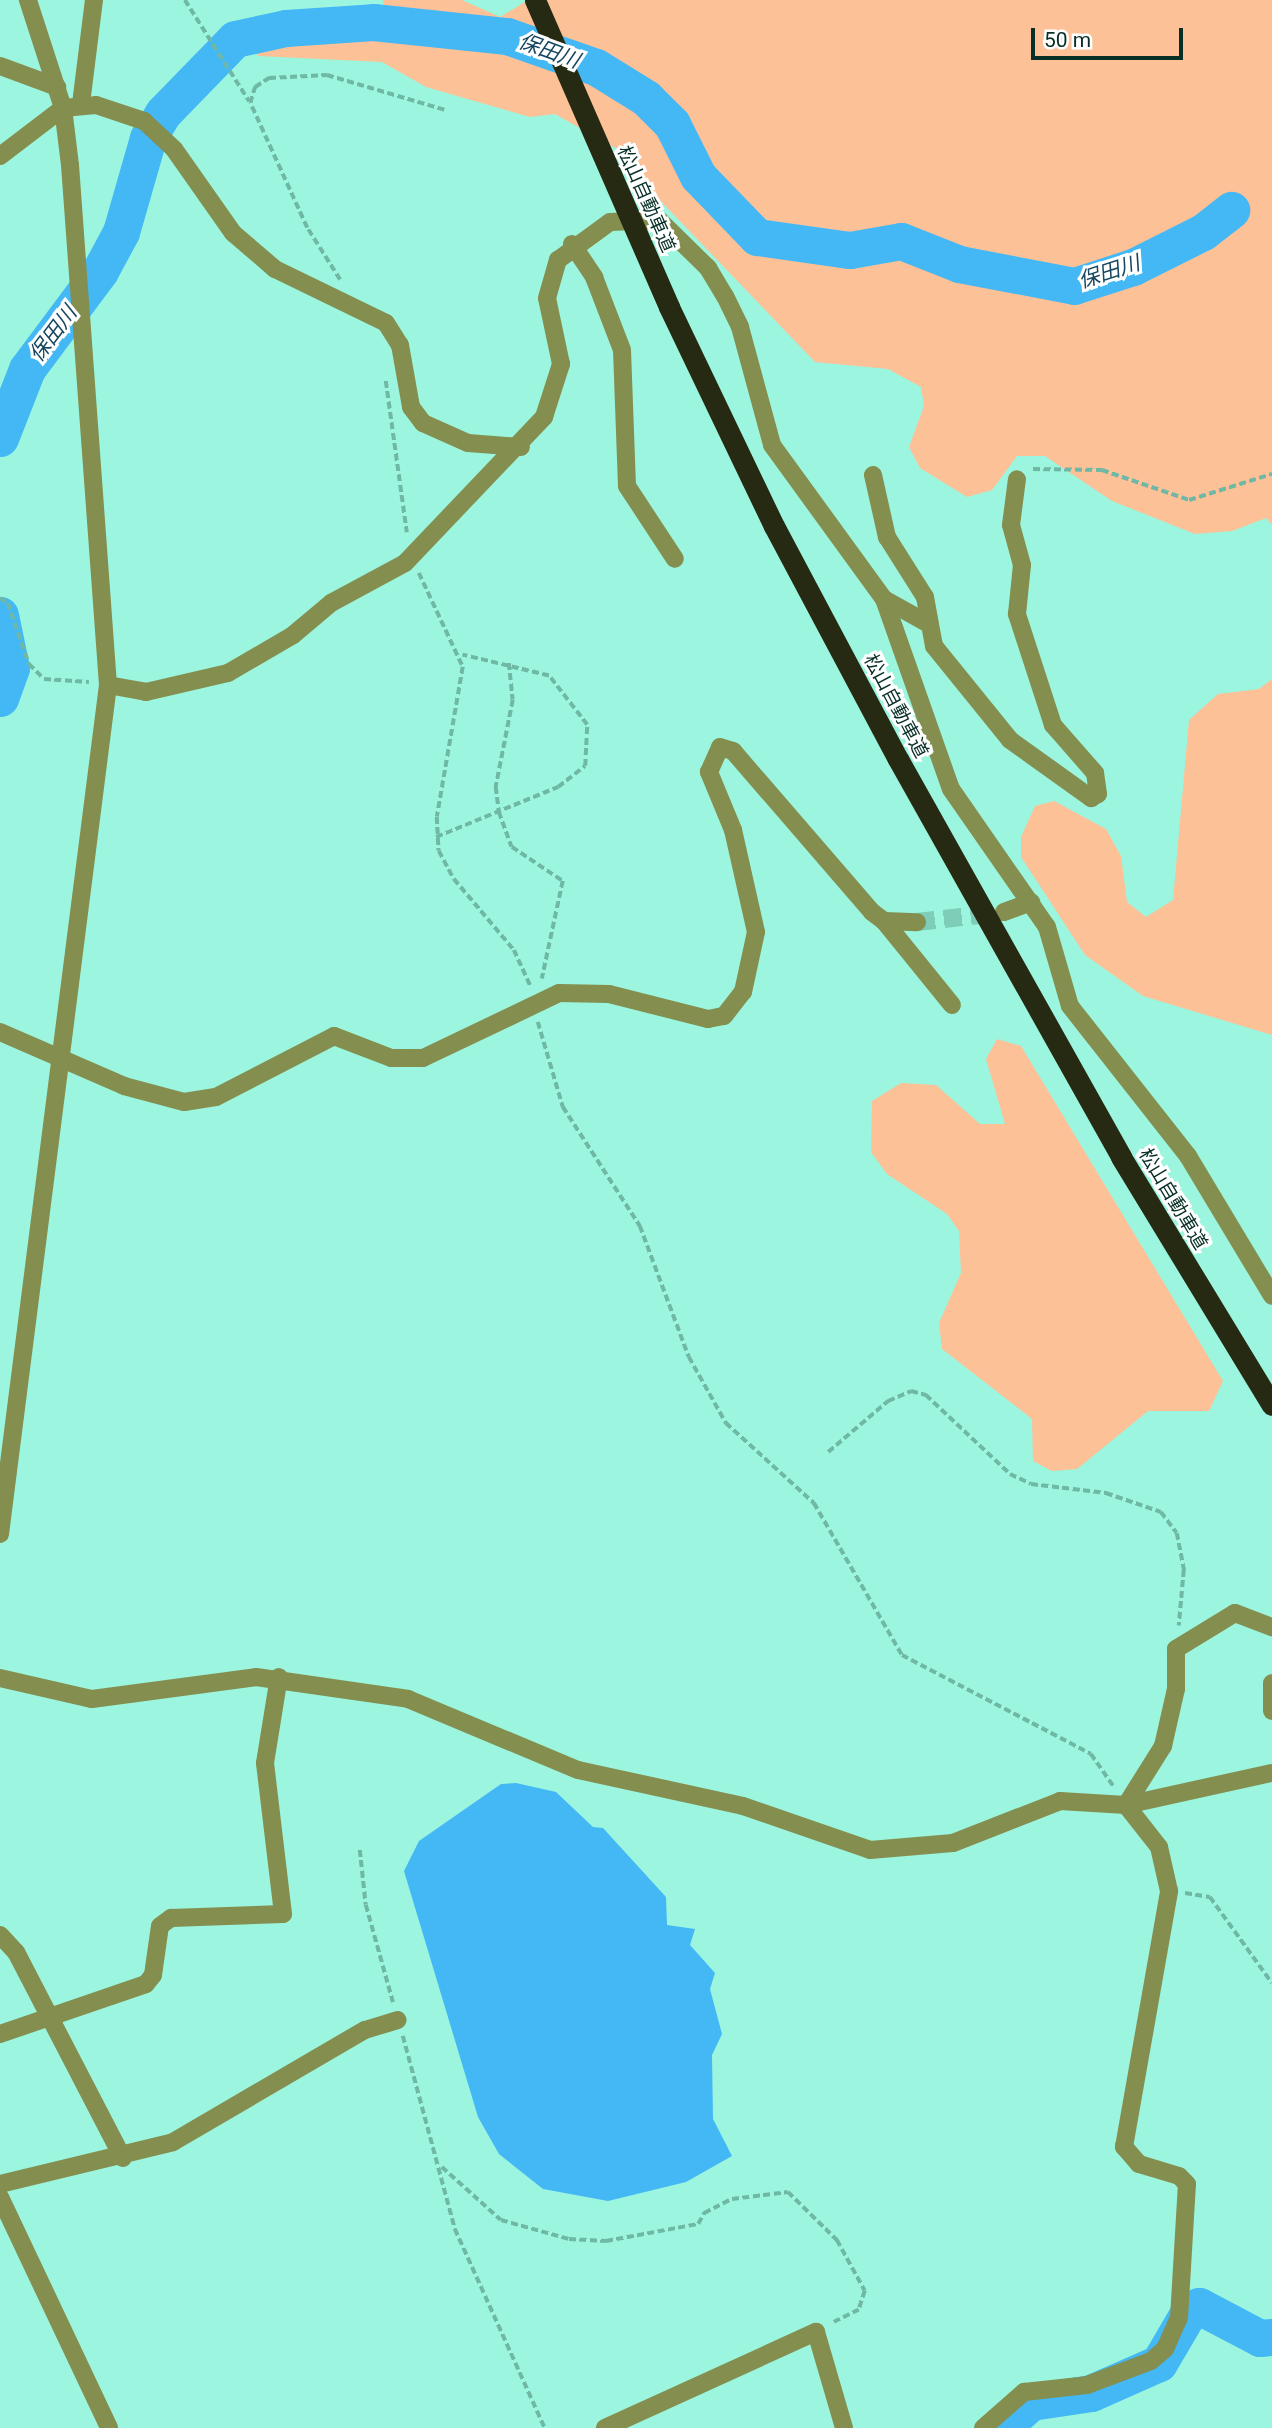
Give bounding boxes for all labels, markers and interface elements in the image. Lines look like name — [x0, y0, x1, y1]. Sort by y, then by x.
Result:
scale bar — [1034, 14, 1186, 58]
water label: 保田川 — [515, 28, 583, 74]
text: 50 m — [1044, 28, 1091, 52]
street label: 松山自動車道 — [612, 142, 680, 256]
water label: 保田川 — [1075, 250, 1143, 294]
water label: 保田川 — [24, 301, 82, 367]
street label: 松山自動車道 — [859, 650, 933, 762]
street label: 松山自動車道 — [1134, 1144, 1212, 1254]

